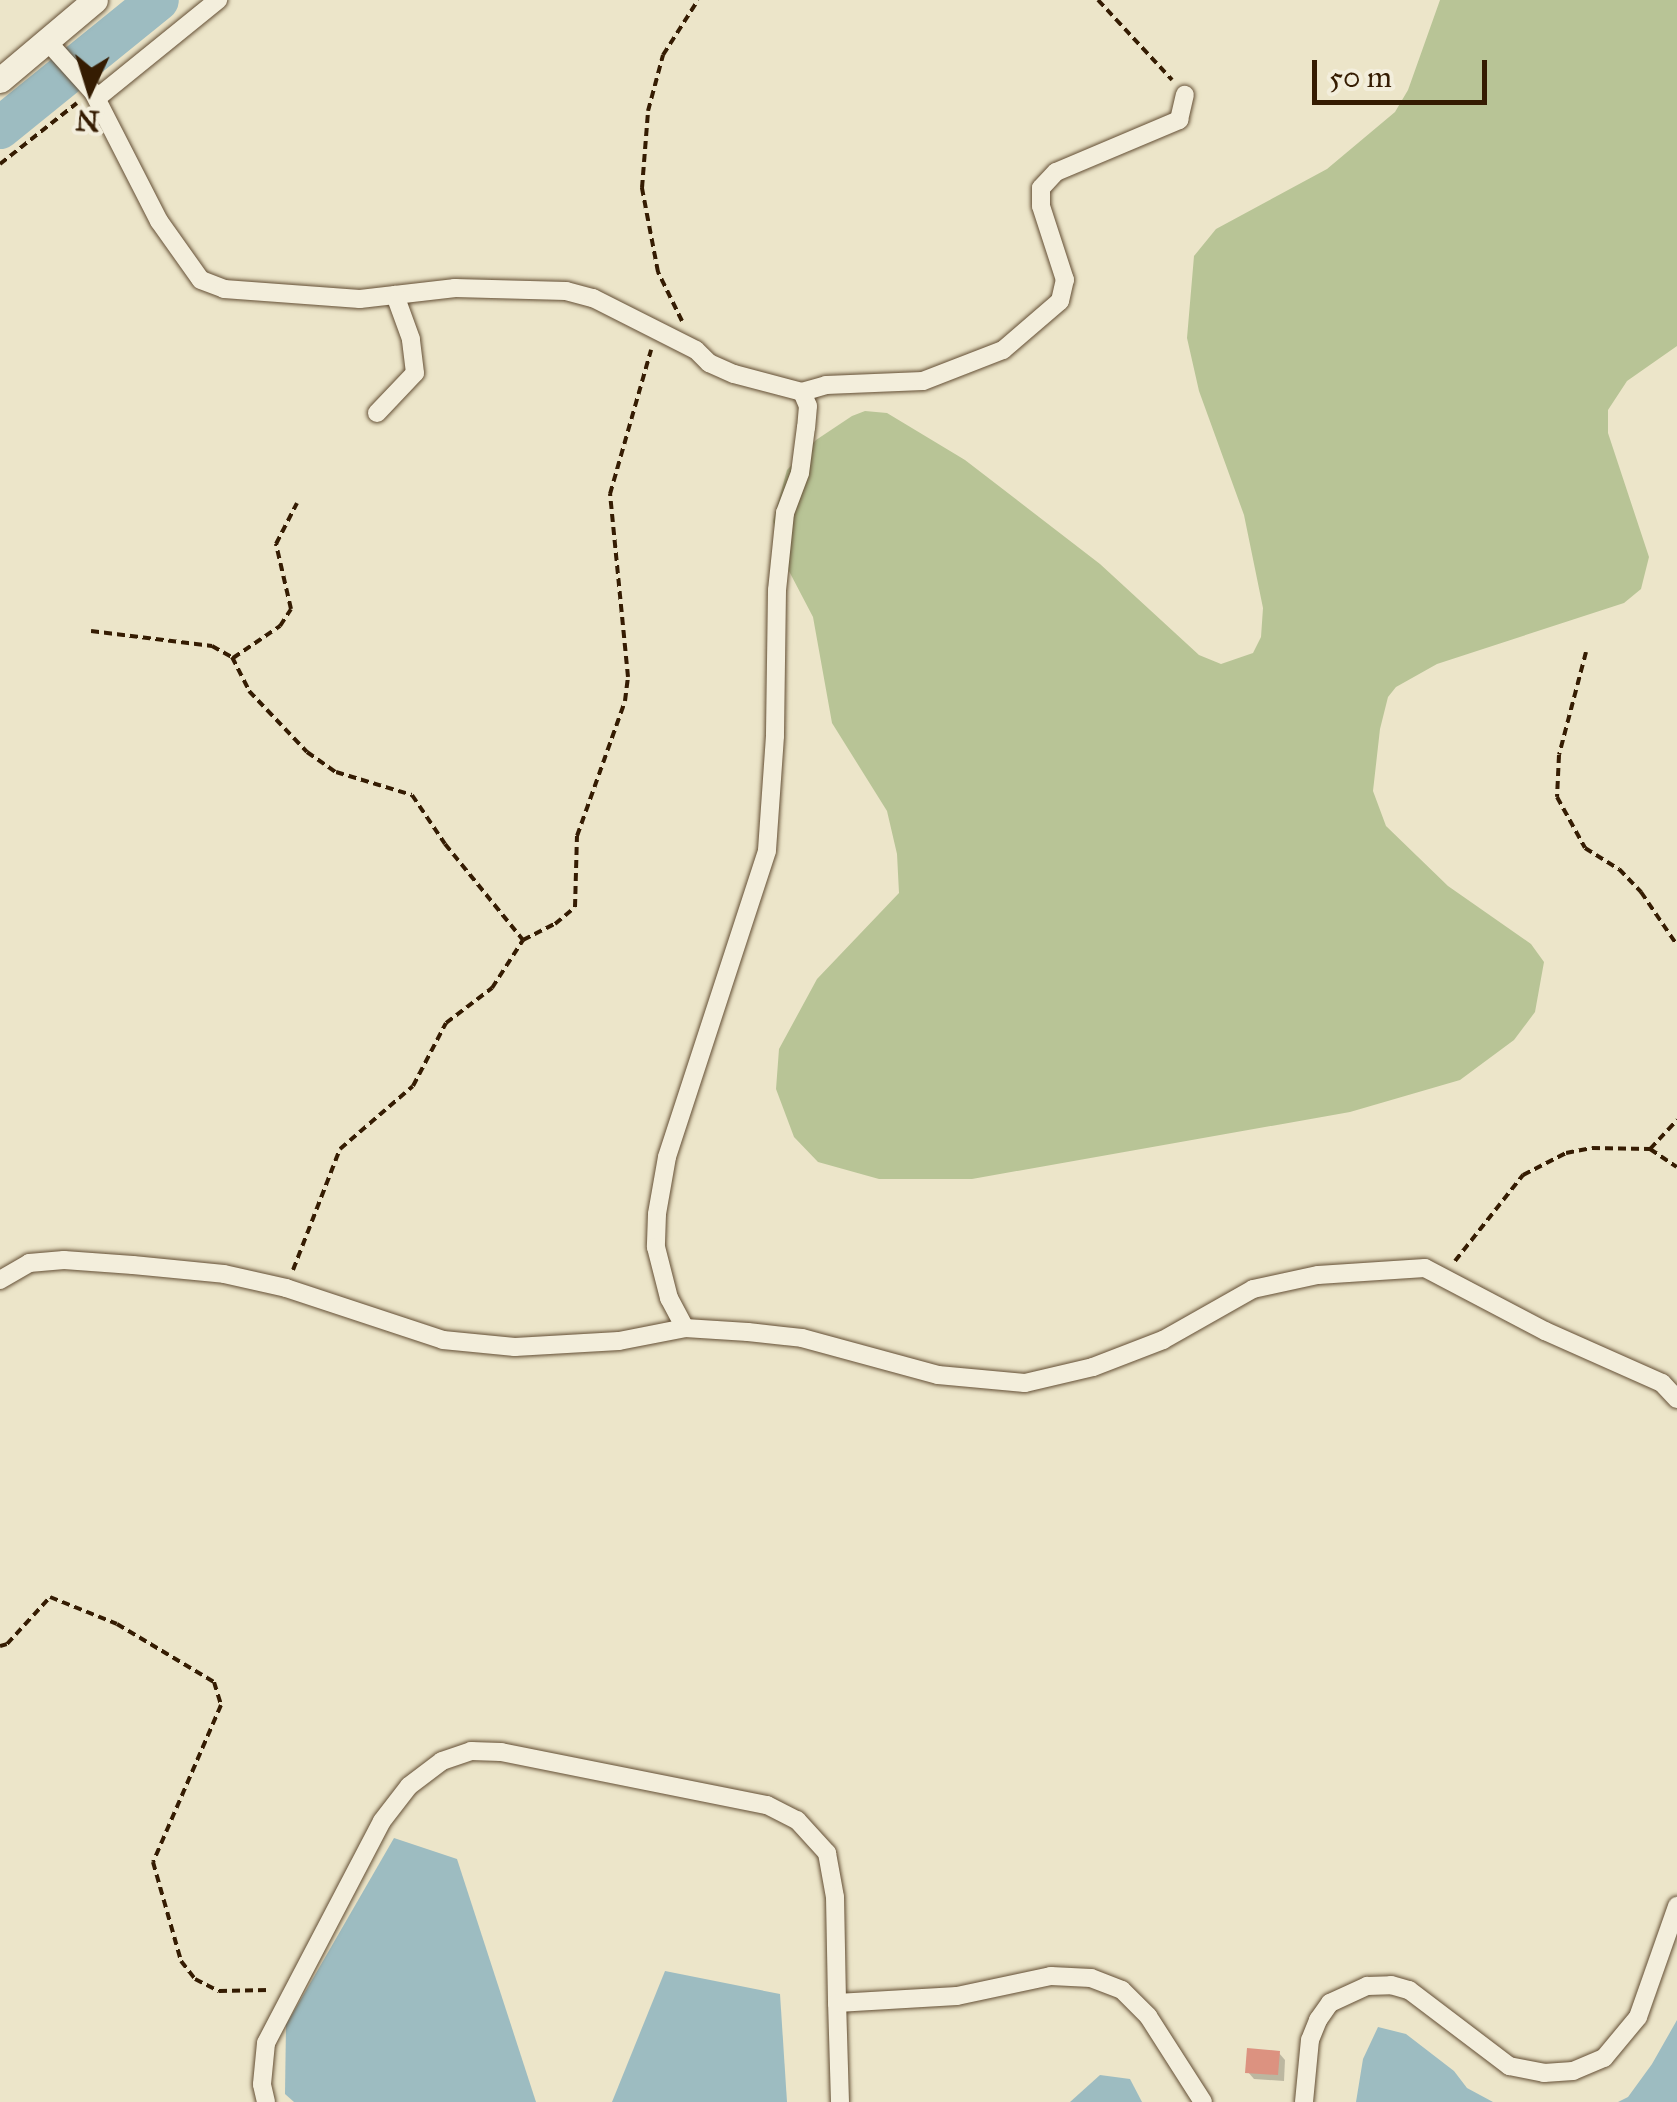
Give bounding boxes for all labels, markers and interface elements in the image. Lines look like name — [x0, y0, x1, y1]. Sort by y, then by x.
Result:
north arrow — [40, 40, 140, 140]
scale bar — [1317, 40, 1492, 102]
text: 50 m — [1329, 59, 1392, 95]
text: N — [75, 102, 101, 139]

